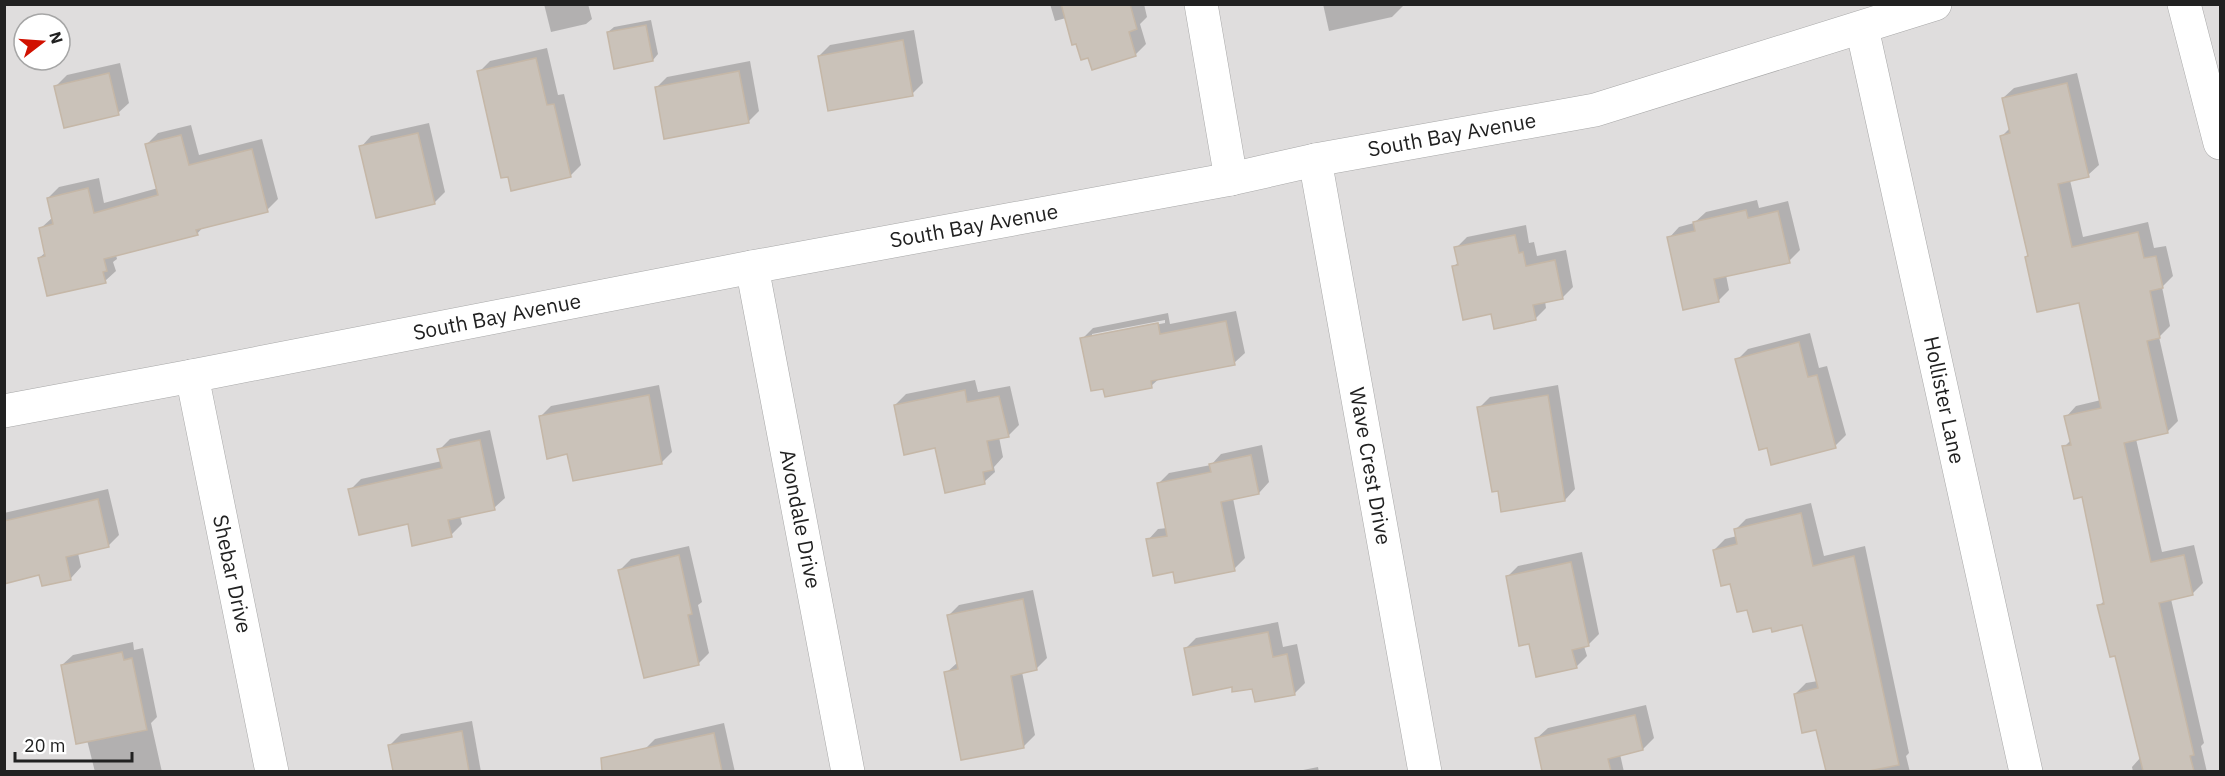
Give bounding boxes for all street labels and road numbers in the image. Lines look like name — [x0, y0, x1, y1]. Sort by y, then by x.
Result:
street label: South Bay Avenue — [1365, 105, 1538, 163]
street label: South Bay Avenue — [887, 196, 1060, 254]
street label: South Bay Avenue — [410, 286, 583, 346]
street label: Hollister Lane — [1918, 333, 1972, 466]
street label: Wave Crest Drive — [1343, 385, 1399, 547]
street label: Avondale Drive — [774, 447, 828, 591]
street label: Shebar Drive — [207, 512, 259, 636]

